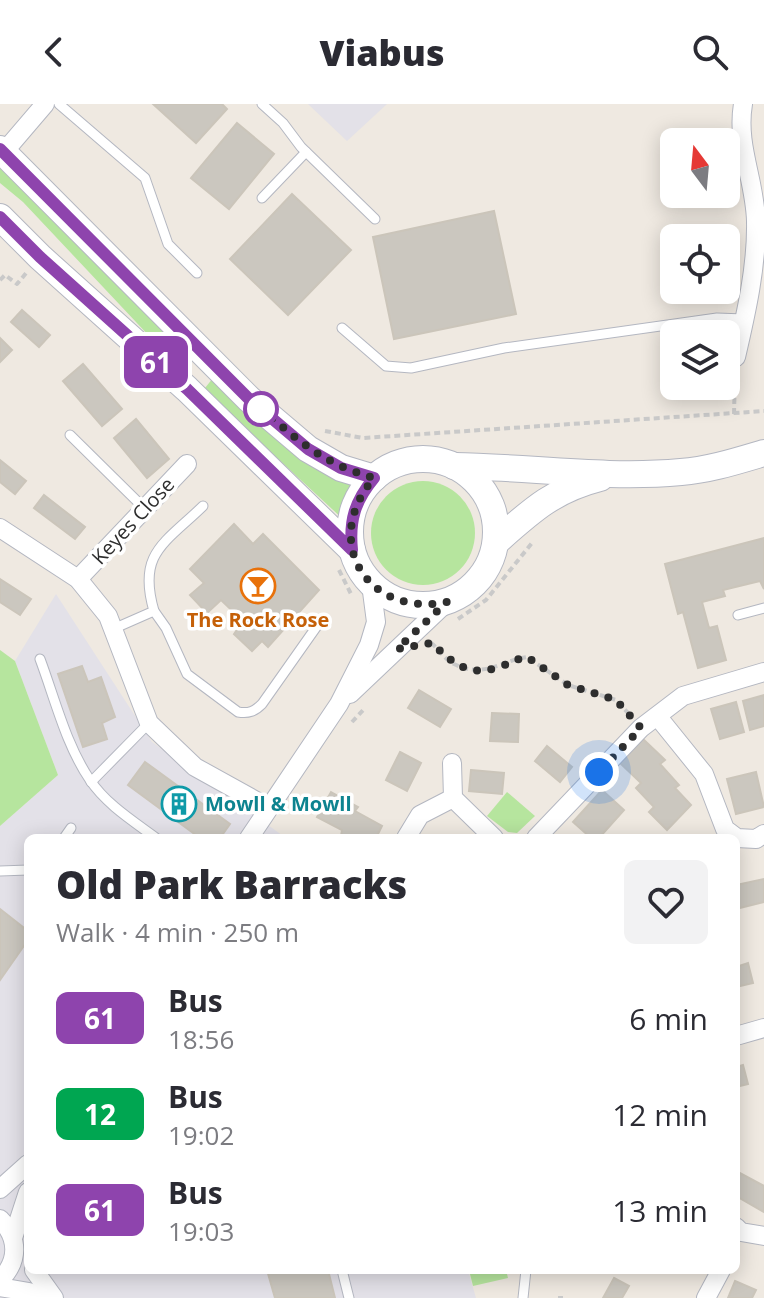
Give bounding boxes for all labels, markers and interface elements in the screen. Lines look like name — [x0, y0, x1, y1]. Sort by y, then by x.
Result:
text: Viabus — [320, 28, 445, 77]
icon: back — [32, 30, 76, 74]
icon: search — [688, 30, 732, 74]
north arrow — [660, 128, 740, 208]
map controls — [660, 128, 740, 400]
button: locate — [660, 224, 740, 304]
button: layers — [660, 320, 740, 400]
line badge: 61 — [120, 336, 192, 388]
text: 61 — [140, 343, 172, 381]
unlabelled marker — [244, 392, 278, 426]
street label: Keyes Close — [85, 471, 180, 570]
bar icon: The Rock Rose — [239, 567, 277, 605]
place label: The Rock Rose — [187, 606, 329, 633]
your location — [579, 752, 619, 792]
building icon: Mowll & Mowll — [160, 785, 198, 823]
place label: Mowll & Mowll — [205, 790, 352, 817]
text: Old Park Barracks — [56, 858, 407, 910]
button: heart — [624, 860, 708, 944]
text: Walk · 4 min · 250 m — [56, 914, 299, 950]
text: Bus — [168, 980, 223, 1021]
text: 6 min — [629, 998, 708, 1039]
text: 61 — [84, 999, 116, 1037]
text: 18:56 — [168, 1021, 234, 1057]
text: Bus — [168, 1076, 223, 1117]
text: 12 min — [612, 1094, 708, 1135]
text: 12 — [84, 1095, 116, 1133]
text: 19:02 — [168, 1117, 234, 1153]
text: Bus — [168, 1172, 223, 1213]
text: 13 min — [612, 1190, 708, 1231]
text: 61 — [84, 1191, 116, 1229]
text: 19:03 — [168, 1213, 234, 1249]

